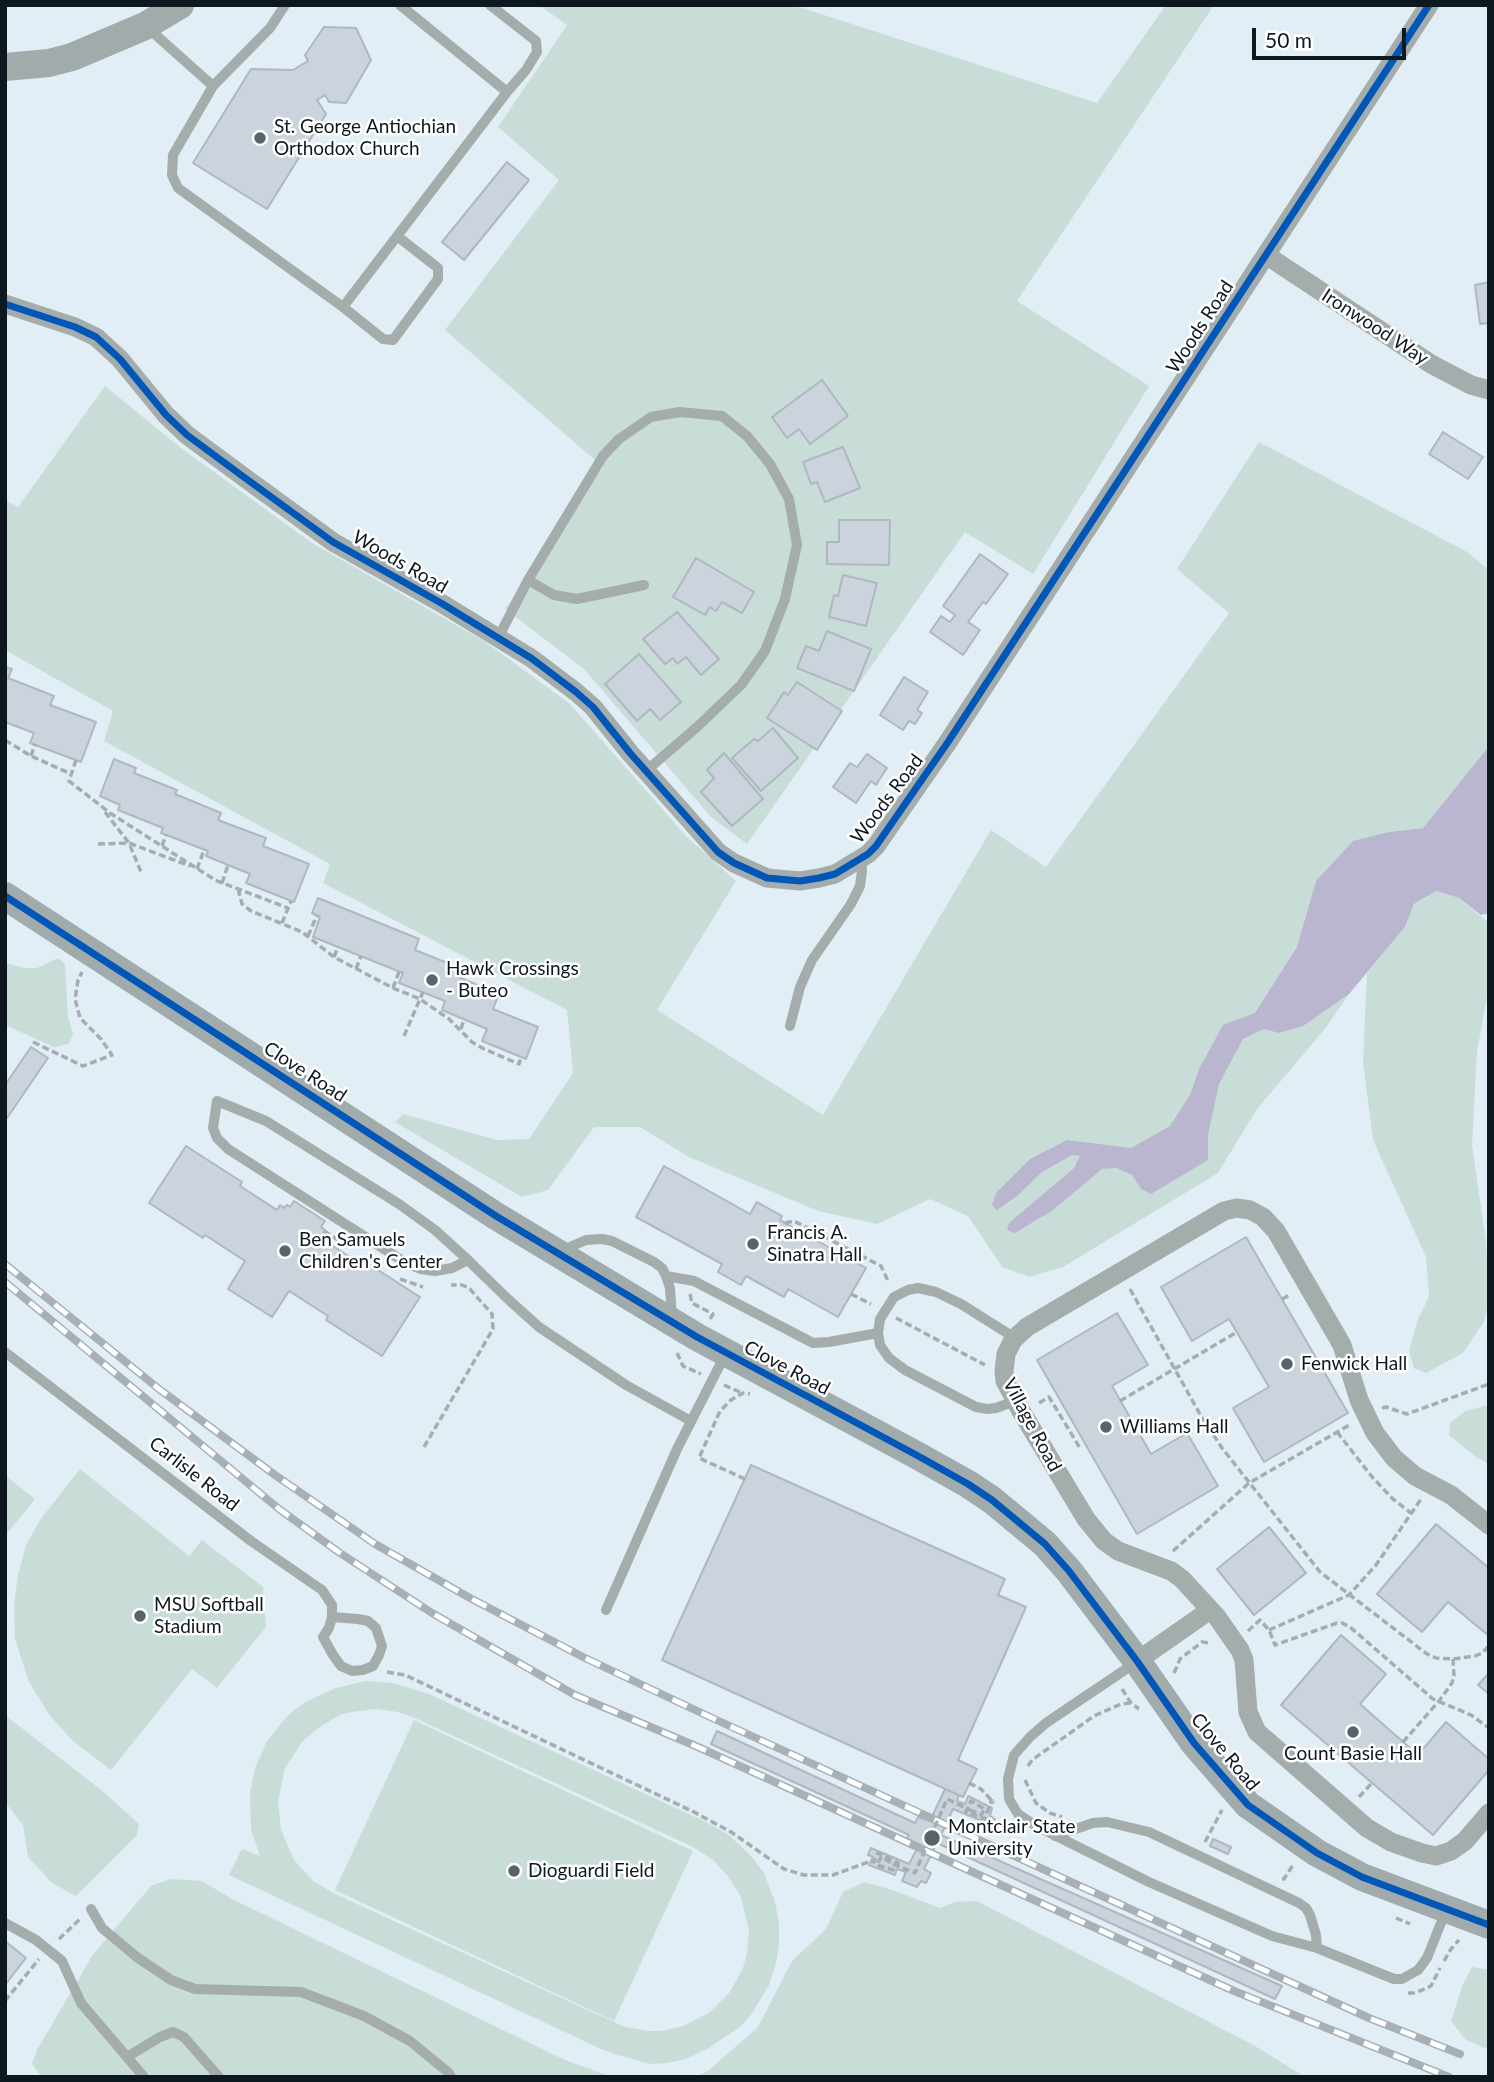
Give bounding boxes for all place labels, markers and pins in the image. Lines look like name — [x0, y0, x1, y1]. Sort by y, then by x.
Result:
place label: St. George Antiochian Orthodox Church — [274, 116, 456, 160]
marker: St. George Antiochian Orthodox Church — [252, 130, 268, 146]
place label: Hawk Crossings - Buteo — [446, 958, 579, 1002]
marker: Hawk Crossings - Buteo — [424, 972, 440, 988]
place label: Francis A. Sinatra Hall — [767, 1222, 862, 1266]
place label: Ben Samuels Children's Center — [299, 1229, 442, 1273]
marker: Francis A. Sinatra Hall — [745, 1236, 761, 1252]
marker: Ben Samuels Children's Center — [277, 1243, 293, 1259]
place label: Fenwick Hall — [1301, 1353, 1407, 1375]
marker: Fenwick Hall — [1279, 1356, 1295, 1372]
place label: Williams Hall — [1120, 1416, 1228, 1438]
marker: Williams Hall — [1098, 1419, 1114, 1435]
place label: MSU Softball Stadium — [154, 1594, 264, 1638]
marker: MSU Softball Stadium — [132, 1608, 148, 1624]
marker: Count Basie Hall — [1345, 1724, 1361, 1740]
place label: Count Basie Hall — [1284, 1743, 1422, 1765]
place label: Montclair State University — [948, 1816, 1075, 1860]
marker: Montclair State University — [922, 1828, 942, 1848]
place label: Dioguardi Field — [528, 1860, 654, 1882]
marker: Dioguardi Field — [506, 1863, 522, 1879]

